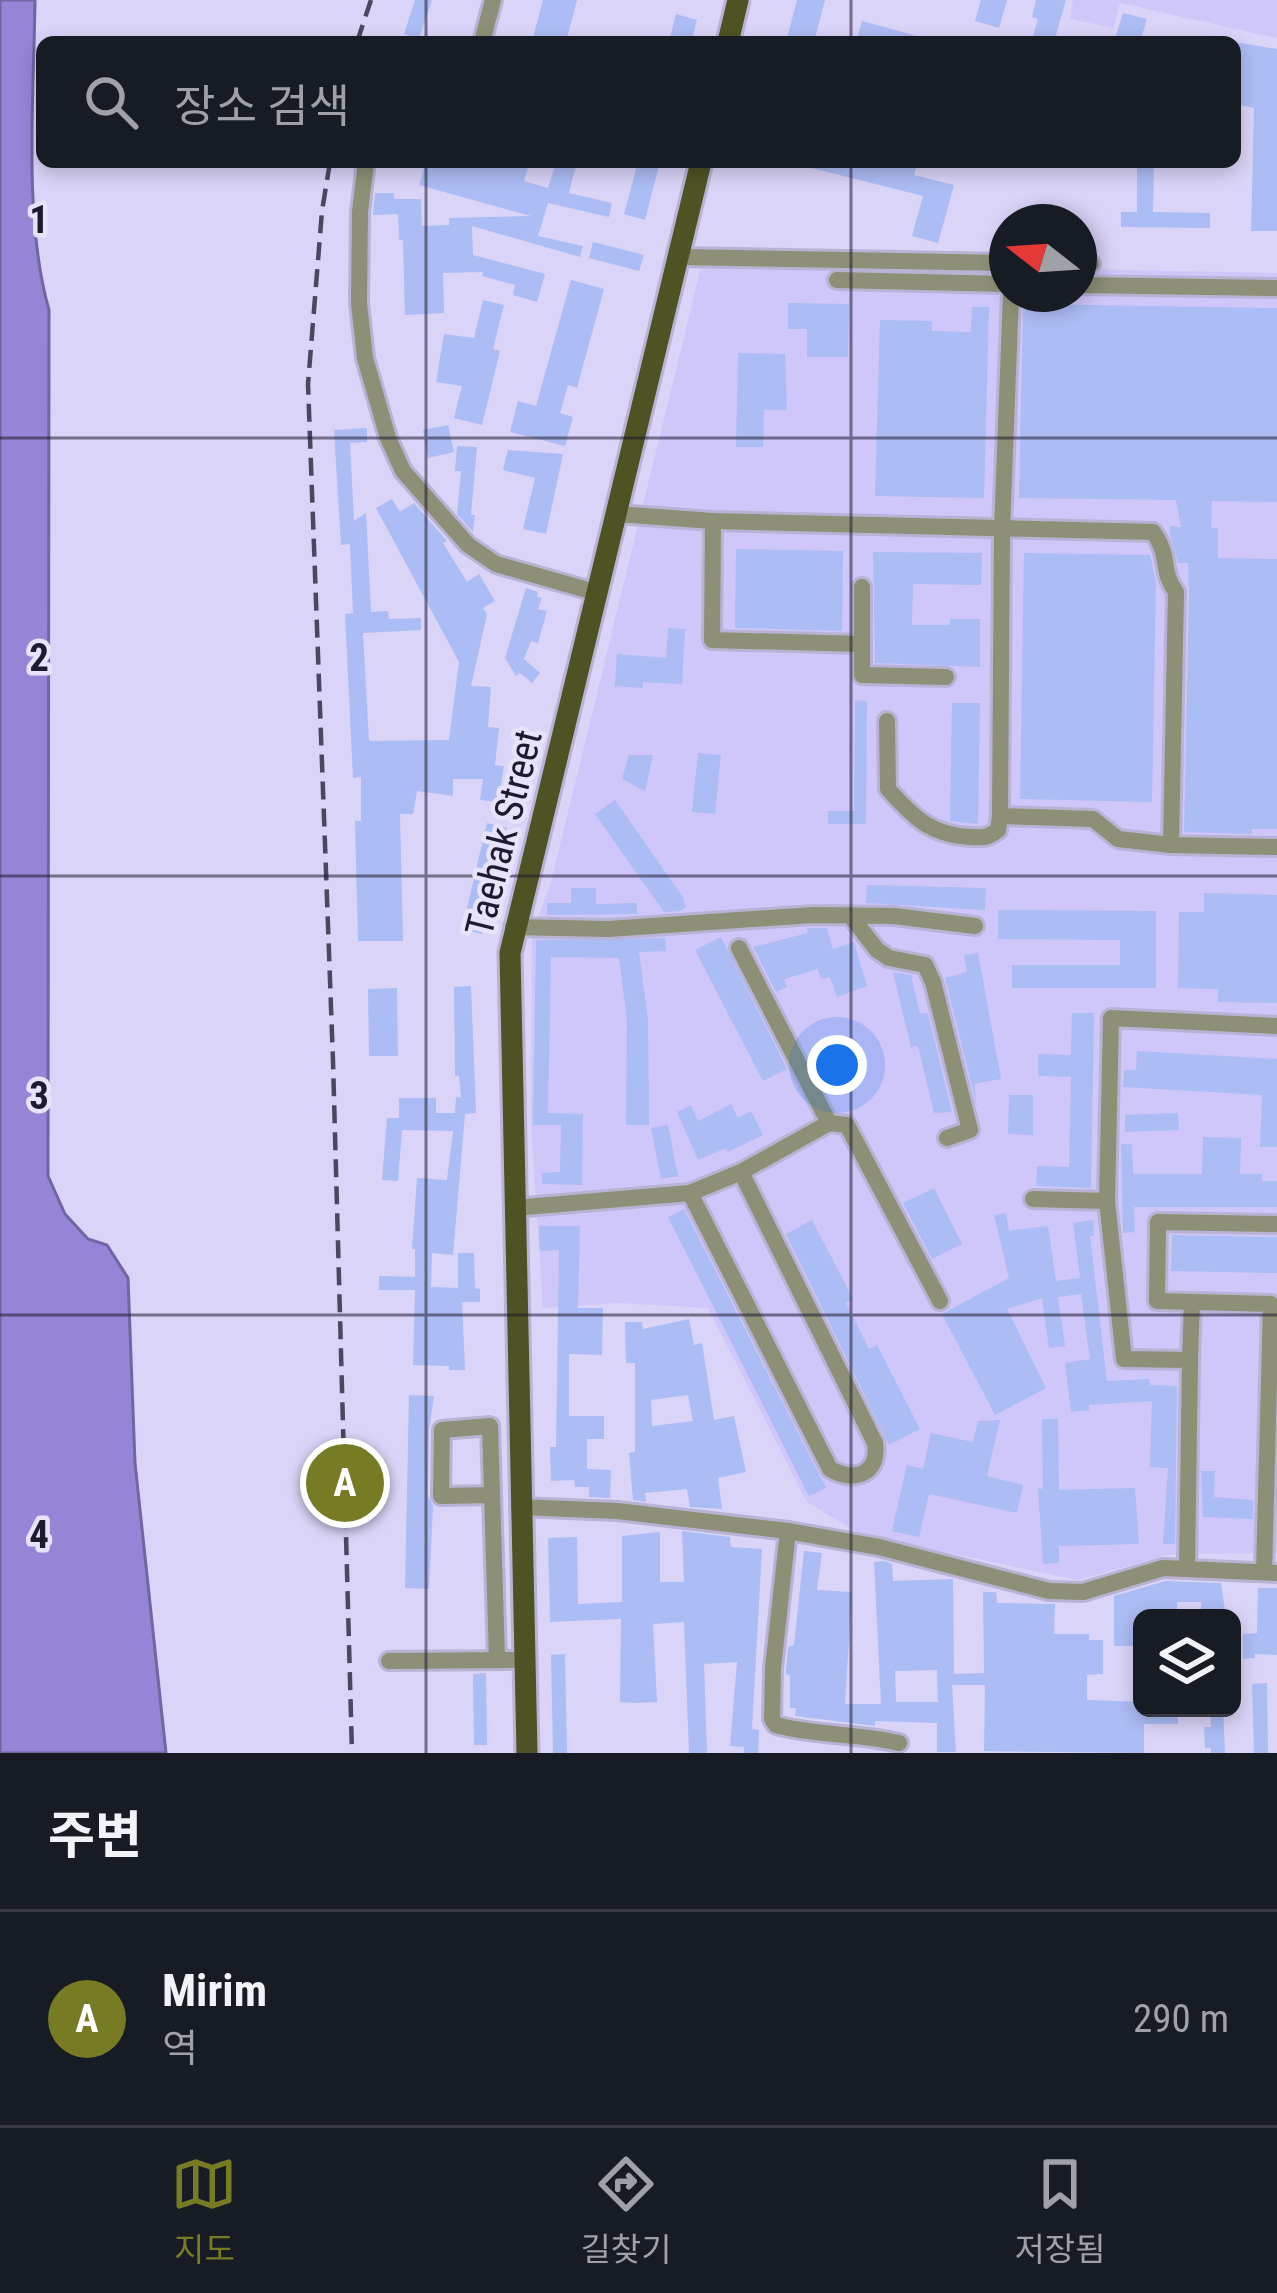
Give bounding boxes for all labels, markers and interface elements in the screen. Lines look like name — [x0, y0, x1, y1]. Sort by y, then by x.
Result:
search box — [36, 36, 1241, 168]
icon: search — [78, 69, 144, 135]
text: 장소 검색 — [174, 80, 350, 133]
text: 1 — [29, 197, 49, 243]
north arrow — [989, 204, 1097, 312]
text: 2 — [29, 635, 49, 681]
street label: Taehak Street — [456, 725, 552, 941]
your location — [807, 1035, 867, 1095]
text: 3 — [29, 1073, 49, 1119]
pin: A — [306, 1438, 384, 1528]
text: 4 — [29, 1512, 49, 1558]
map controls — [1133, 1609, 1241, 1717]
button: layers — [1133, 1609, 1241, 1717]
text: 주변 — [48, 1806, 142, 1865]
text: Mirim — [162, 1964, 267, 2017]
text: A — [75, 1996, 99, 2042]
text: 290 m — [1133, 1996, 1229, 2042]
text: 역 — [162, 2026, 198, 2072]
tab: 지도 — [171, 2151, 237, 2271]
tab: 길찾기 — [580, 2151, 672, 2271]
tab: 저장됨 — [1014, 2151, 1106, 2271]

